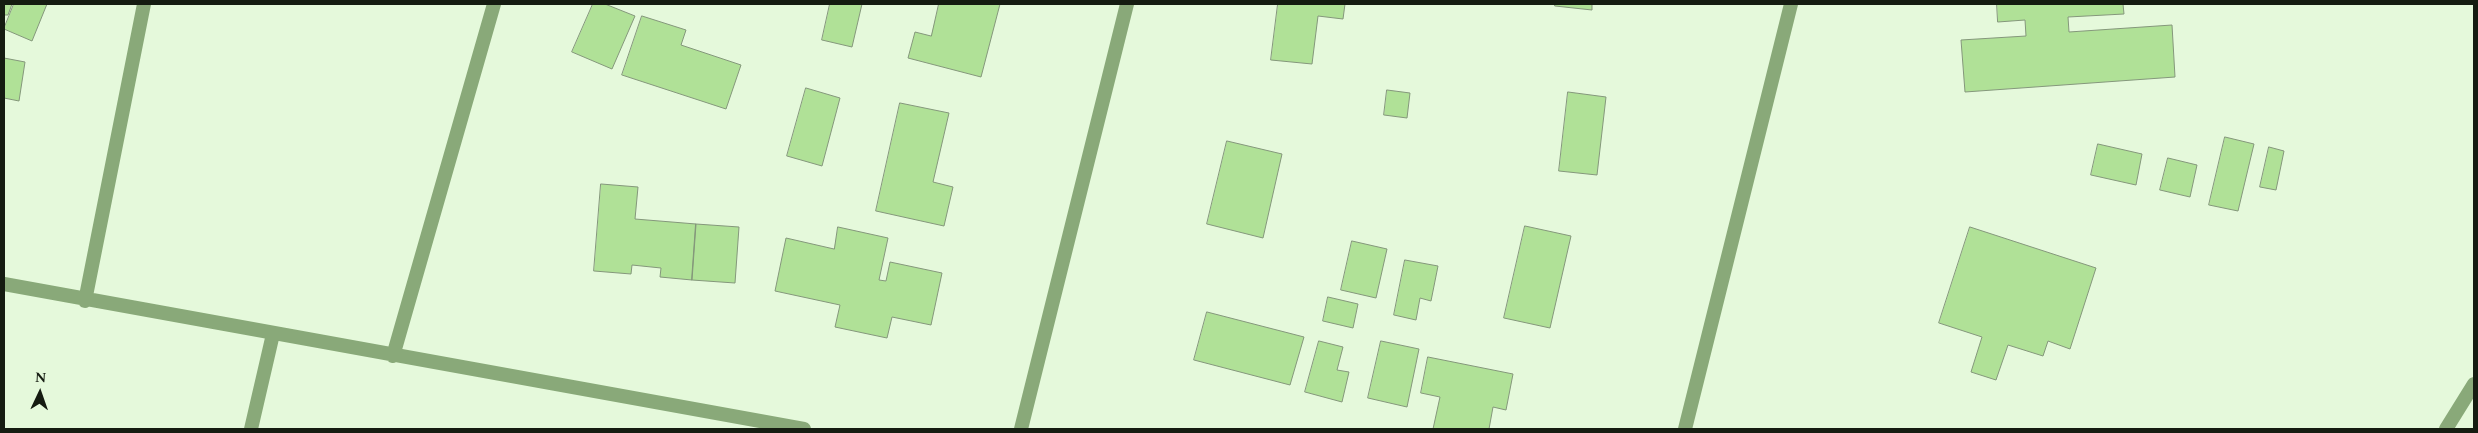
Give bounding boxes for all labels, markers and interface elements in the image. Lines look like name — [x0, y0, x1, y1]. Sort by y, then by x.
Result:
text: N — [35, 367, 47, 388]
north arrow — [15, 368, 65, 418]

